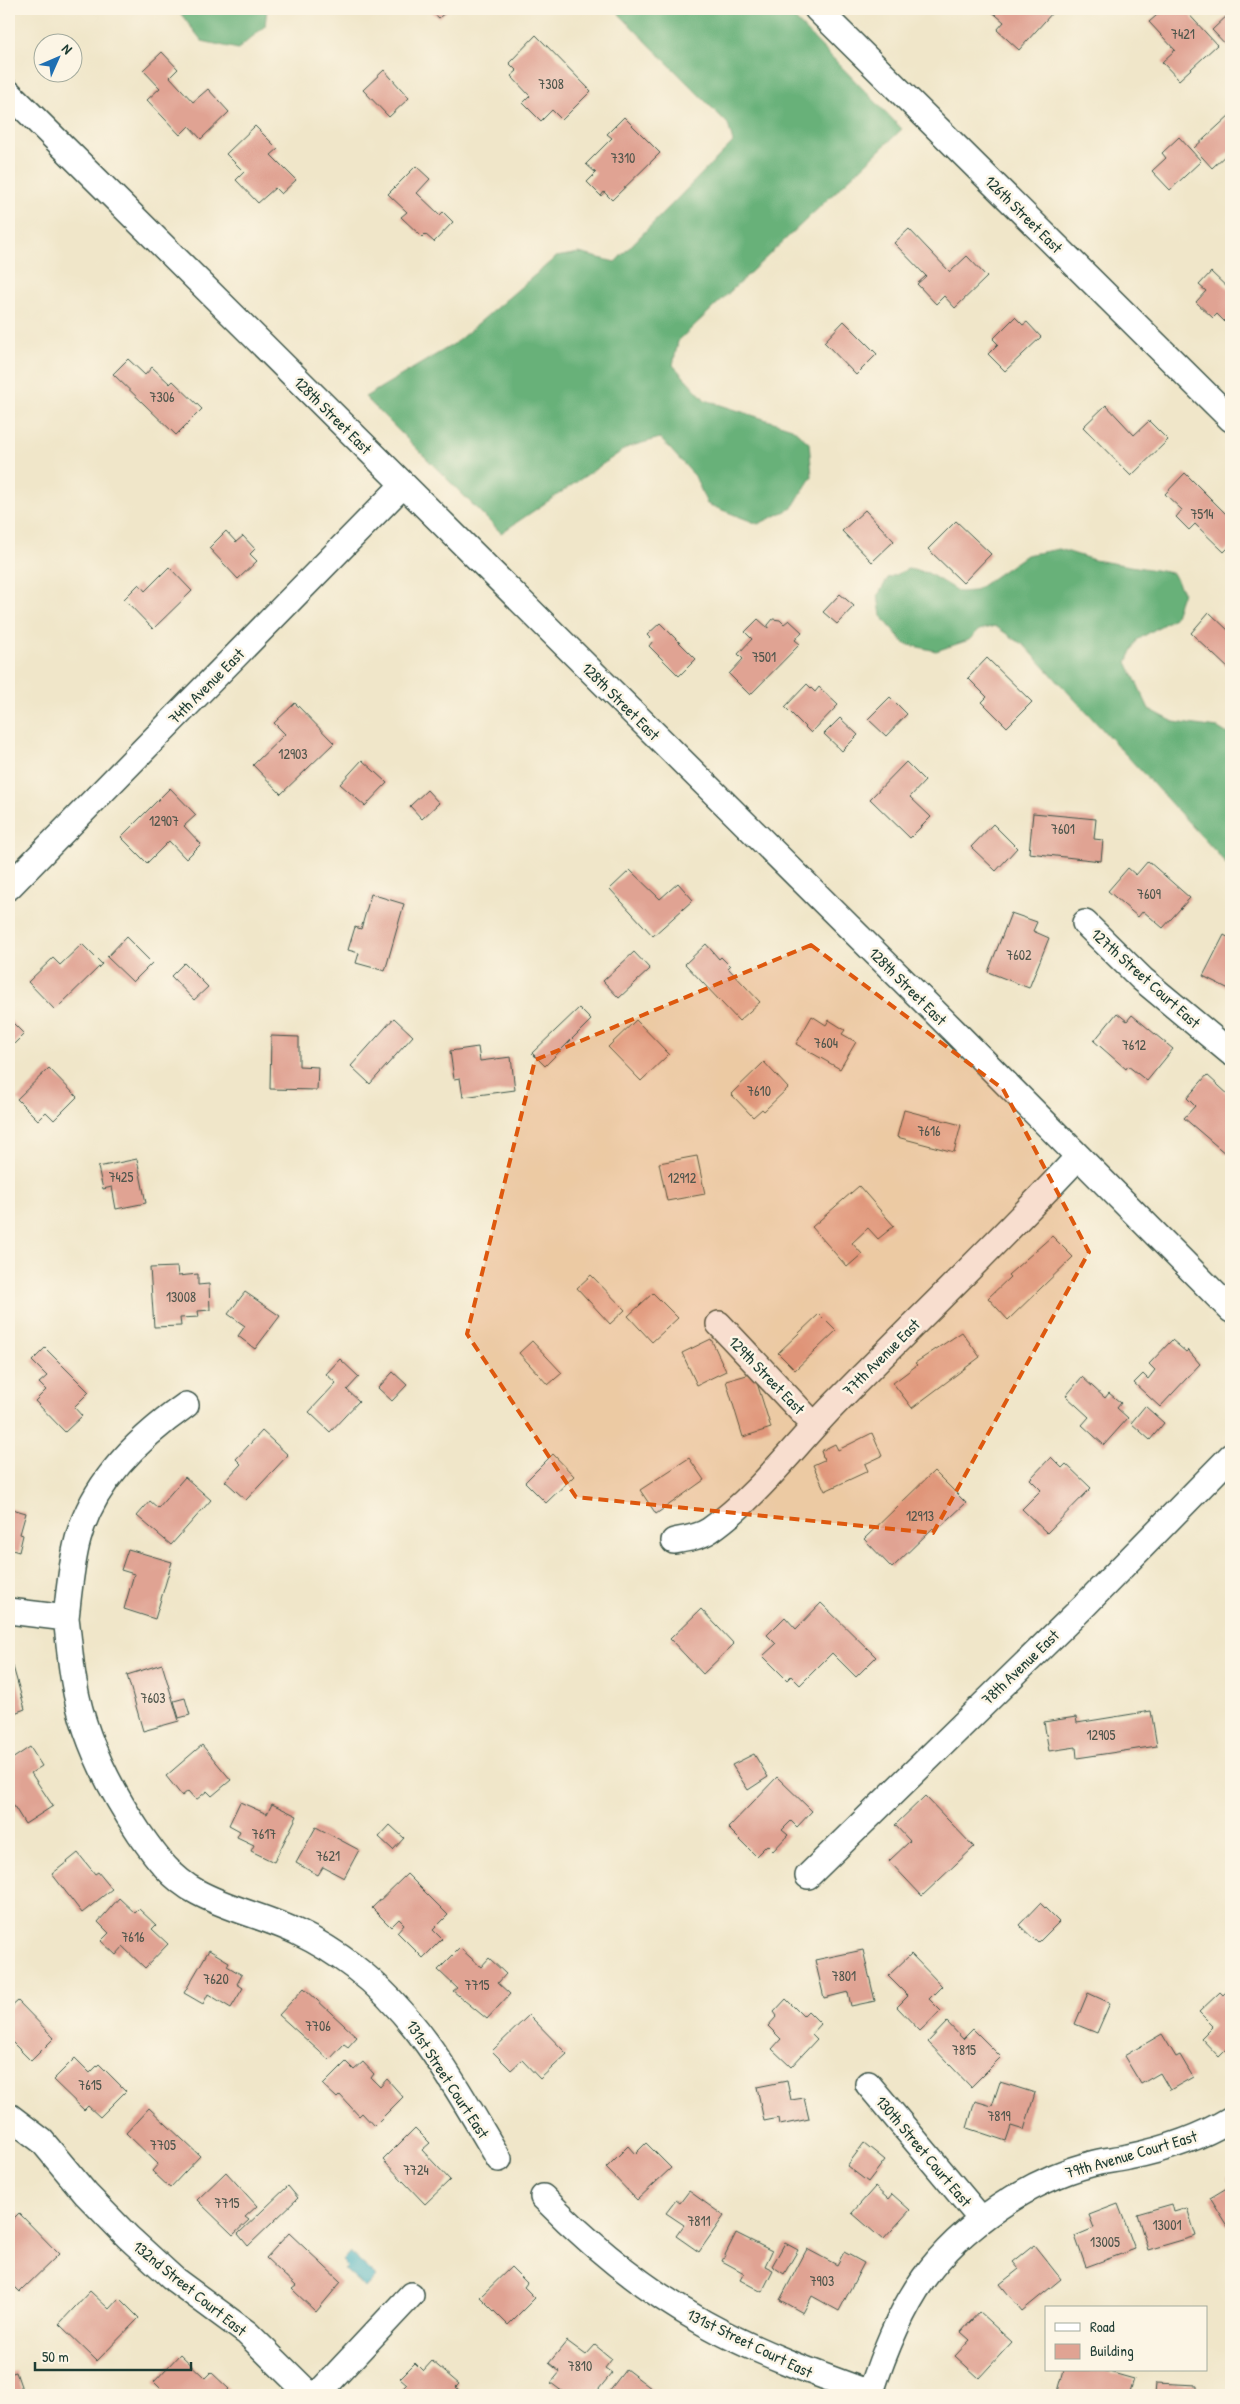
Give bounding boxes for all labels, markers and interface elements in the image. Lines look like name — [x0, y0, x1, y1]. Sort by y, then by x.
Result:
house number: 7421 — [1171, 24, 1195, 43]
north arrow — [32, 32, 82, 82]
text: N — [58, 39, 77, 58]
house number: 7308 — [538, 74, 564, 93]
house number: 7310 — [611, 148, 635, 167]
street label: 126th Street East — [980, 170, 1068, 258]
street label: 128th Street East — [289, 371, 377, 459]
house number: 7306 — [149, 387, 175, 406]
house number: 7514 — [1190, 504, 1214, 523]
street label: 74th Avenue East — [163, 643, 249, 729]
house number: 7501 — [752, 647, 776, 666]
street label: 128th Street East — [577, 657, 665, 745]
house number: 12903 — [278, 744, 308, 763]
house number: 12907 — [149, 811, 179, 830]
house number: 7601 — [1051, 819, 1075, 838]
house number: 7609 — [1137, 884, 1161, 903]
street label: 127th Street Court East — [1087, 923, 1206, 1033]
street label: 128th Street East — [864, 942, 952, 1030]
house number: 7602 — [1006, 945, 1032, 964]
house number: 7604 — [814, 1033, 838, 1052]
house number: 7612 — [1122, 1035, 1147, 1054]
house number: 7610 — [747, 1081, 771, 1100]
house number: 7616 — [917, 1121, 941, 1140]
house number: 7425 — [109, 1167, 133, 1186]
house number: 12912 — [668, 1168, 697, 1187]
house number: 13008 — [166, 1287, 196, 1306]
street label: 77th Avenue East — [838, 1313, 925, 1400]
street label: 129th Street East — [724, 1331, 810, 1419]
house number: 12913 — [906, 1506, 934, 1525]
street label: 78th Avenue East — [976, 1624, 1064, 1710]
house number: 7603 — [140, 1688, 166, 1707]
house number: 12905 — [1087, 1725, 1116, 1744]
house number: 7617 — [252, 1824, 276, 1843]
house number: 7621 — [316, 1846, 340, 1865]
house number: 7616 — [121, 1927, 145, 1946]
house number: 7801 — [832, 1966, 856, 1985]
house number: 7620 — [203, 1969, 229, 1988]
house number: 7715 — [465, 1975, 490, 1994]
house number: 7706 — [305, 2016, 331, 2035]
street label: 131st Street Court East — [401, 2016, 495, 2143]
house number: 7815 — [952, 2040, 976, 2059]
house number: 7615 — [78, 2075, 102, 2094]
street label: 130th Street Court East — [871, 2091, 977, 2212]
house number: 7819 — [987, 2106, 1011, 2125]
street label: 79th Avenue Court East — [1063, 2125, 1200, 2183]
house number: 7705 — [150, 2135, 176, 2154]
house number: 7724 — [403, 2160, 429, 2179]
house number: 7715 — [215, 2193, 240, 2212]
house number: 7811 — [687, 2211, 711, 2230]
house number: 13001 — [1153, 2215, 1181, 2234]
house number: 13005 — [1090, 2232, 1120, 2251]
street label: 132nd Street Court East — [128, 2235, 252, 2341]
house number: 7903 — [810, 2271, 834, 2290]
street label: 131st Street Court East — [684, 2303, 817, 2383]
legend — [1045, 2306, 1208, 2372]
text: Road — [1090, 2316, 1115, 2337]
scale bar — [35, 2339, 191, 2371]
text: Building — [1090, 2340, 1134, 2361]
text: 50 m — [42, 2346, 69, 2367]
house number: 7810 — [568, 2356, 592, 2375]

